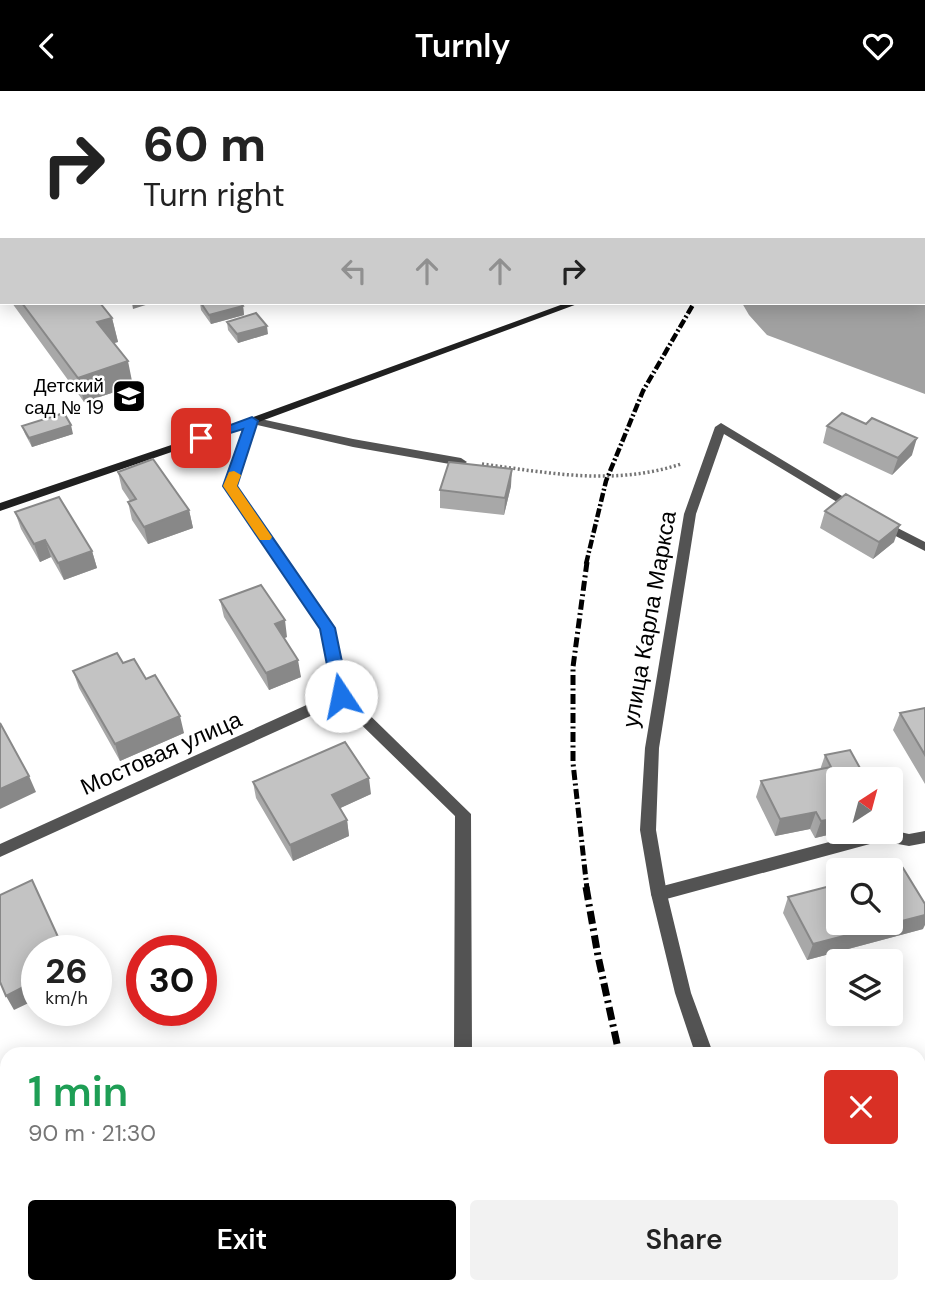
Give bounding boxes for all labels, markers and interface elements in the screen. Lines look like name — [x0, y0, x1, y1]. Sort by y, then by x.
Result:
text: Turnly — [415, 25, 510, 67]
icon: back — [28, 27, 66, 65]
icon: heart — [859, 27, 897, 65]
text: 60 m — [143, 112, 266, 176]
icon: right — [28, 119, 119, 210]
text: Turn right — [143, 174, 285, 216]
icon: left — [335, 252, 373, 290]
icon: ahead — [408, 252, 446, 290]
icon: ahead — [481, 252, 519, 290]
icon: right — [554, 252, 592, 290]
place label: Детский сад № 19 — [24, 373, 104, 420]
school or university icon: Детский сад № 19 — [110, 377, 148, 415]
pin — [171, 408, 231, 468]
icon: arrive — [182, 419, 220, 457]
street label: улица Карла Маркса — [615, 508, 683, 730]
position arrow — [304, 659, 378, 733]
street label: Мостовая улица — [76, 704, 246, 802]
north arrow — [826, 767, 903, 843]
map controls — [826, 767, 903, 1026]
button: search — [826, 858, 903, 935]
speed limit sign: 30 — [126, 935, 217, 1026]
text: 26 — [45, 948, 88, 994]
button: layers — [826, 949, 903, 1026]
text: km/h — [45, 986, 88, 1010]
text: 1 min — [28, 1064, 128, 1119]
button: close — [824, 1070, 898, 1144]
text: 90 m · 21:30 — [28, 1118, 156, 1148]
button: Exit — [28, 1200, 456, 1280]
button: Share — [470, 1200, 898, 1280]

